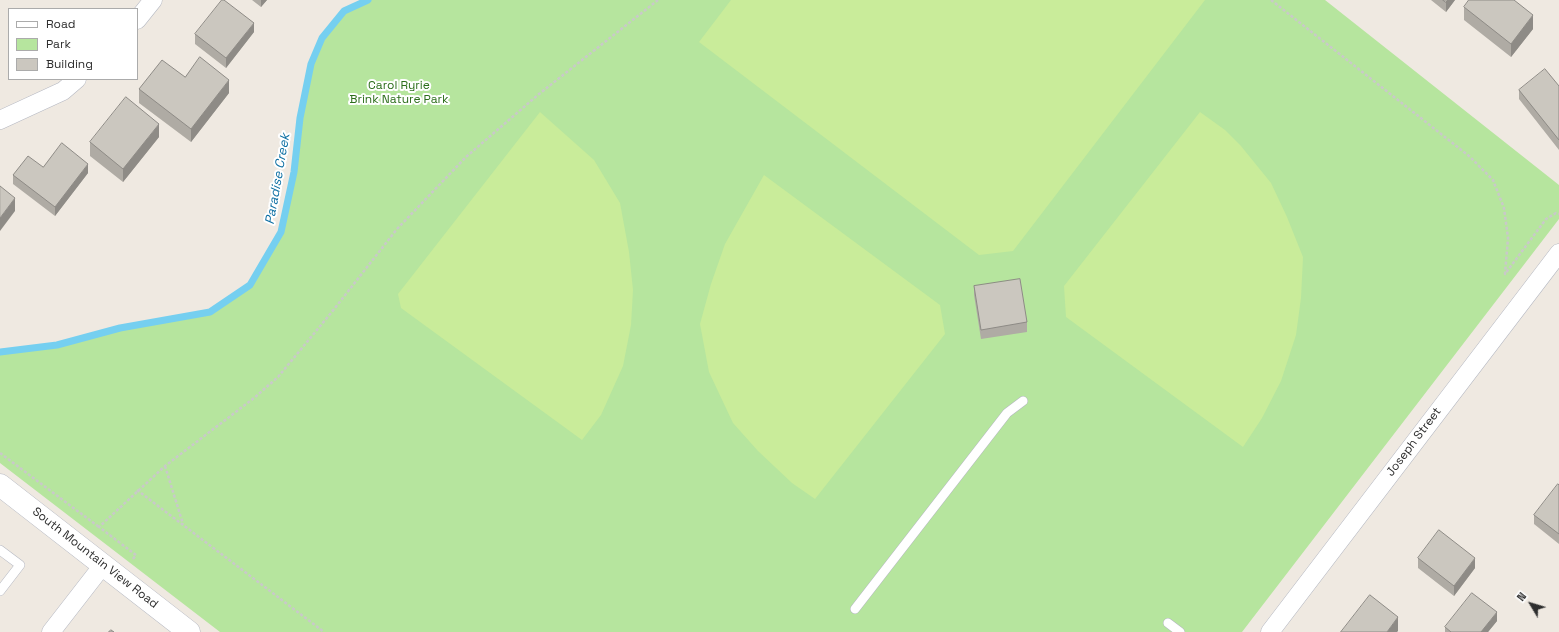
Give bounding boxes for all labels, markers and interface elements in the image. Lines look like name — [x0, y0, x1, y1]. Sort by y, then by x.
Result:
legend — [8, 8, 138, 80]
text: Road — [46, 16, 75, 32]
text: Park — [46, 36, 71, 52]
text: Building — [46, 56, 93, 72]
park label: Carol Ryrie Brink Nature Park — [349, 79, 449, 107]
water label: Paradise Creek — [262, 132, 294, 226]
street label: Joseph Street — [1383, 405, 1445, 479]
street label: South Mountain View Road — [29, 504, 161, 612]
north arrow — [1511, 584, 1551, 624]
text: N — [1514, 589, 1529, 604]

